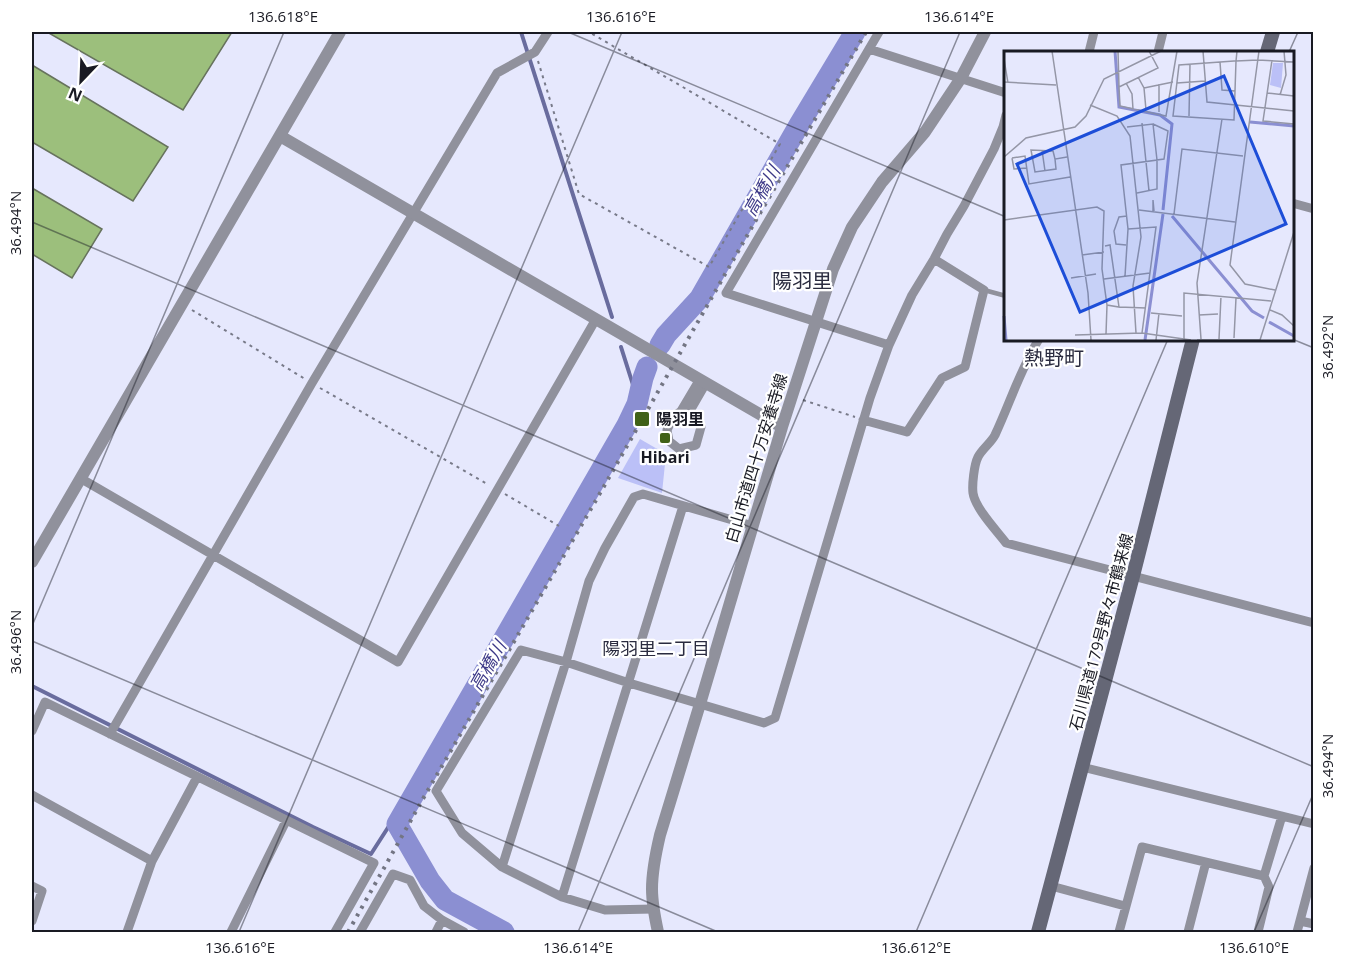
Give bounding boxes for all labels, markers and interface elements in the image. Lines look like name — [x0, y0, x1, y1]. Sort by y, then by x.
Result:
text: 136.618°E — [248, 6, 318, 26]
text: 136.616°E — [586, 6, 656, 26]
text: 136.614°E — [924, 6, 994, 26]
north arrow — [51, 51, 111, 111]
inset map — [1004, 51, 1294, 340]
text: N — [65, 82, 85, 107]
water label: 高橋川 — [737, 159, 786, 220]
text: 36.494°N — [5, 191, 25, 255]
district label: 陽羽里 — [772, 267, 832, 294]
text: 36.492°N — [1317, 315, 1337, 379]
district label: 熱野町 — [1024, 344, 1084, 371]
street label: 白山市道四十万安養寺線 — [720, 371, 792, 545]
place label: 陽羽里 — [656, 408, 704, 430]
marker: 陽羽里 — [633, 410, 651, 428]
marker: Hibari — [658, 431, 672, 445]
place label: Hibari — [640, 446, 690, 468]
street label: 石川県道179号野々市鶴来線 — [1064, 531, 1138, 733]
text: 36.496°N — [5, 610, 25, 674]
water label: 高橋川 — [463, 634, 512, 695]
district label: 陽羽里二丁目 — [602, 636, 710, 660]
text: 36.494°N — [1317, 734, 1337, 798]
text: 136.616°E — [205, 937, 275, 957]
text: 136.614°E — [543, 937, 613, 957]
text: 136.612°E — [881, 937, 951, 957]
text: 136.610°E — [1219, 937, 1289, 957]

